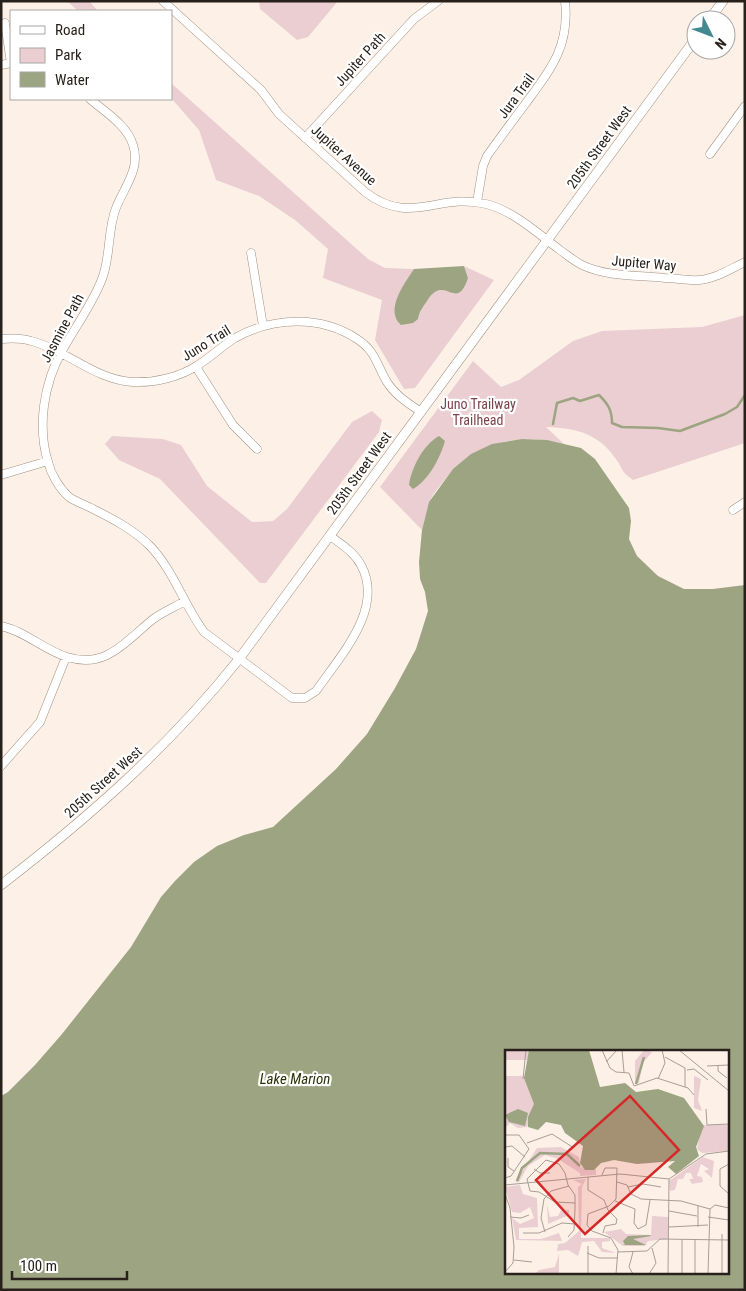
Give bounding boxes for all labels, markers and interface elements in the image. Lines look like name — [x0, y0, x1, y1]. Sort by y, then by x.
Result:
legend — [10, 10, 172, 100]
north arrow — [686, 10, 736, 60]
text: Road — [55, 21, 85, 39]
street label: Jupiter Path — [332, 29, 388, 89]
text: N — [712, 35, 729, 52]
text: Park — [55, 46, 82, 64]
text: Water — [55, 71, 90, 89]
street label: Jura Trail — [495, 71, 537, 121]
street label: 205th Street West — [564, 102, 634, 192]
street label: Jupiter Avenue — [308, 122, 380, 189]
street label: Jupiter Way — [611, 252, 677, 274]
street label: Jasmine Path — [37, 291, 87, 365]
street label: Juno Trail — [179, 322, 233, 364]
park label: Juno Trailway Trailhead — [440, 396, 516, 428]
street label: 205th Street West — [324, 428, 394, 518]
street label: 205th Street West — [61, 743, 145, 821]
inset map — [505, 1050, 728, 1274]
water label: Lake Marion — [260, 1070, 330, 1088]
scale bar — [12, 1248, 128, 1280]
text: 100 m — [20, 1257, 57, 1275]

